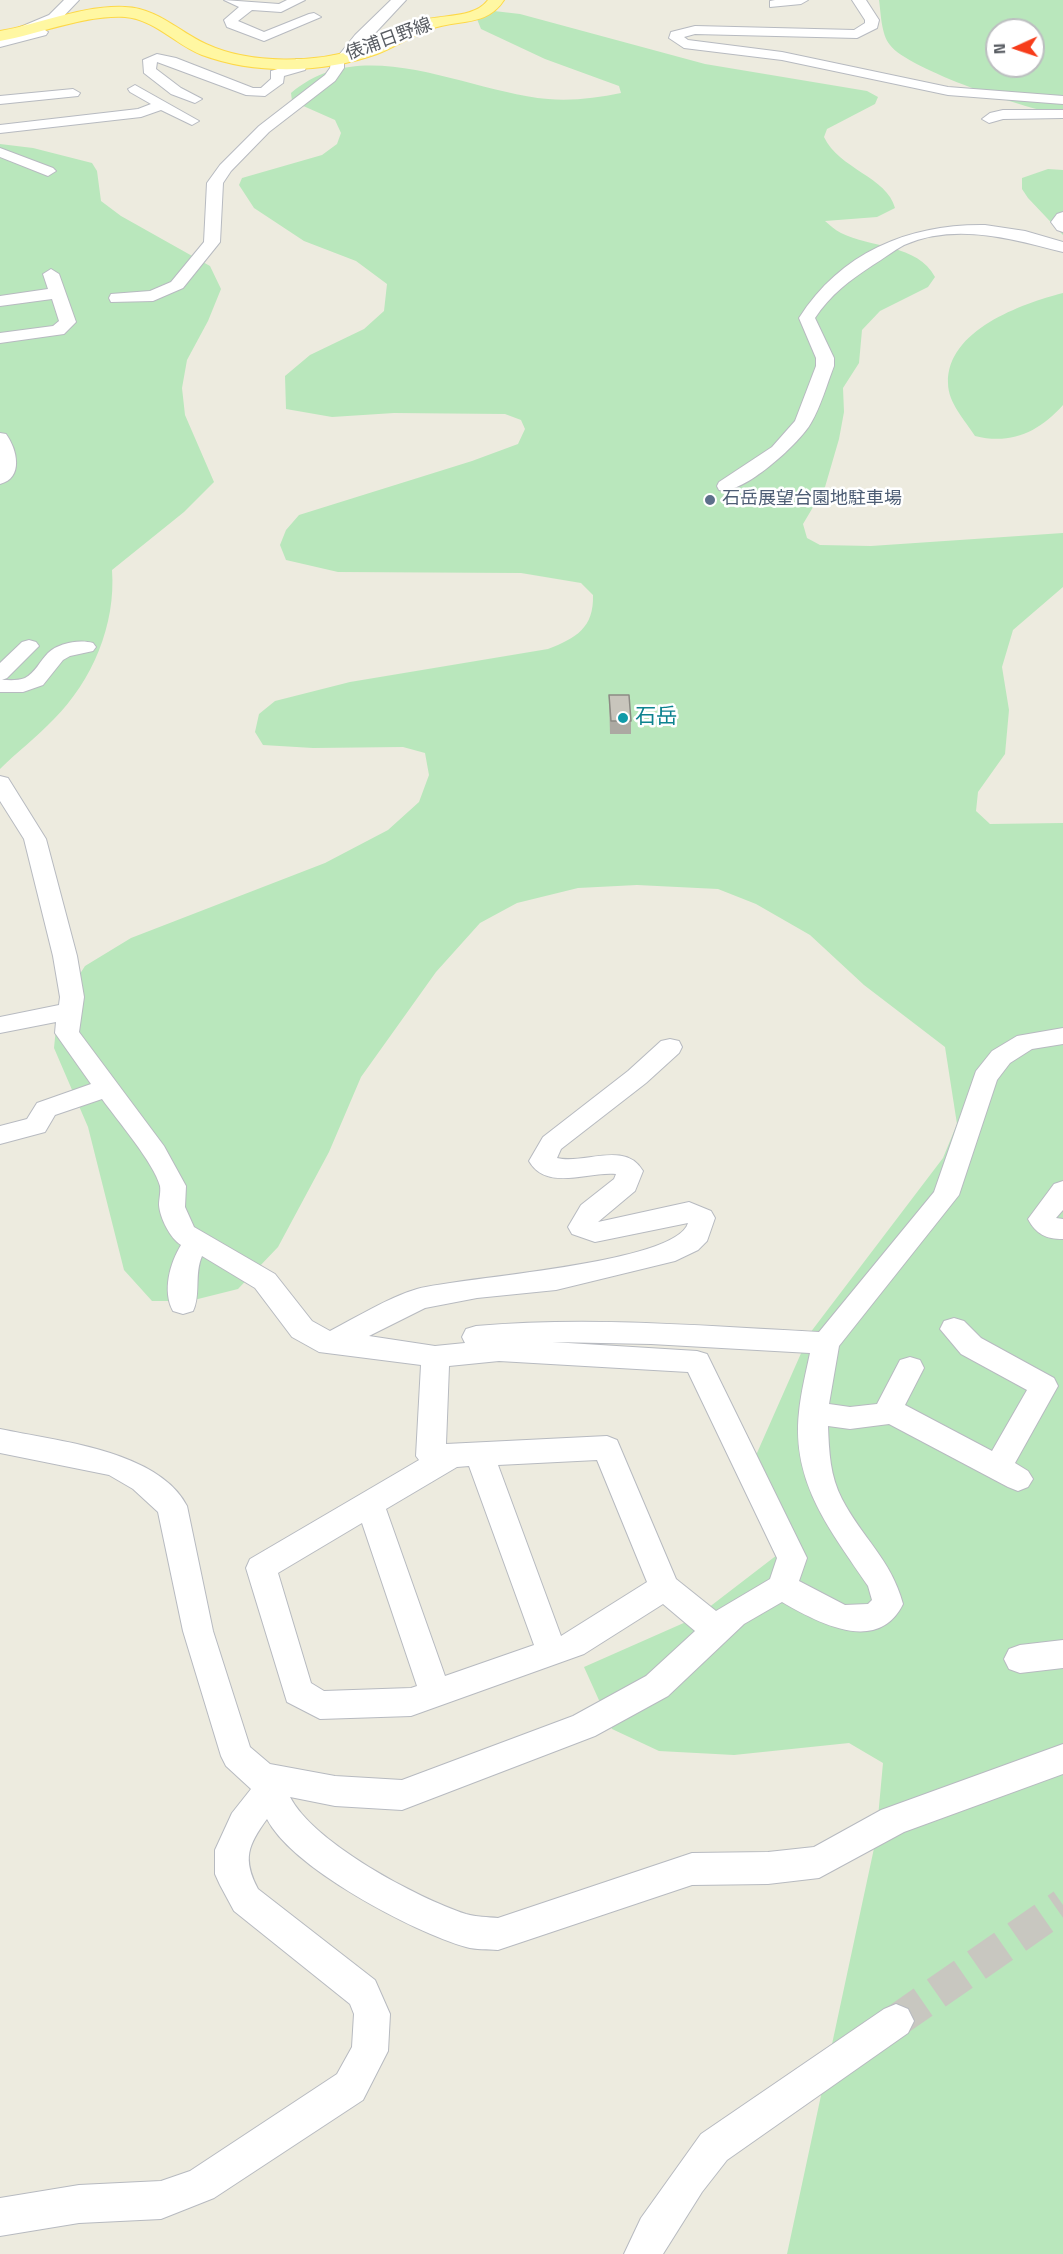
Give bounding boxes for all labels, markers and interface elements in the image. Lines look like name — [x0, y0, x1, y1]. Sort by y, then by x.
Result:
street label: 俵浦日野線 — [343, 14, 435, 66]
north arrow — [985, 18, 1045, 78]
text: N — [987, 43, 1011, 55]
place label: 石岳展望台園地駐車場 — [722, 489, 902, 511]
marker: 石岳展望台園地駐車場 — [703, 493, 717, 507]
place label: 石岳 — [635, 705, 677, 731]
marker: 石岳 — [616, 711, 630, 725]

